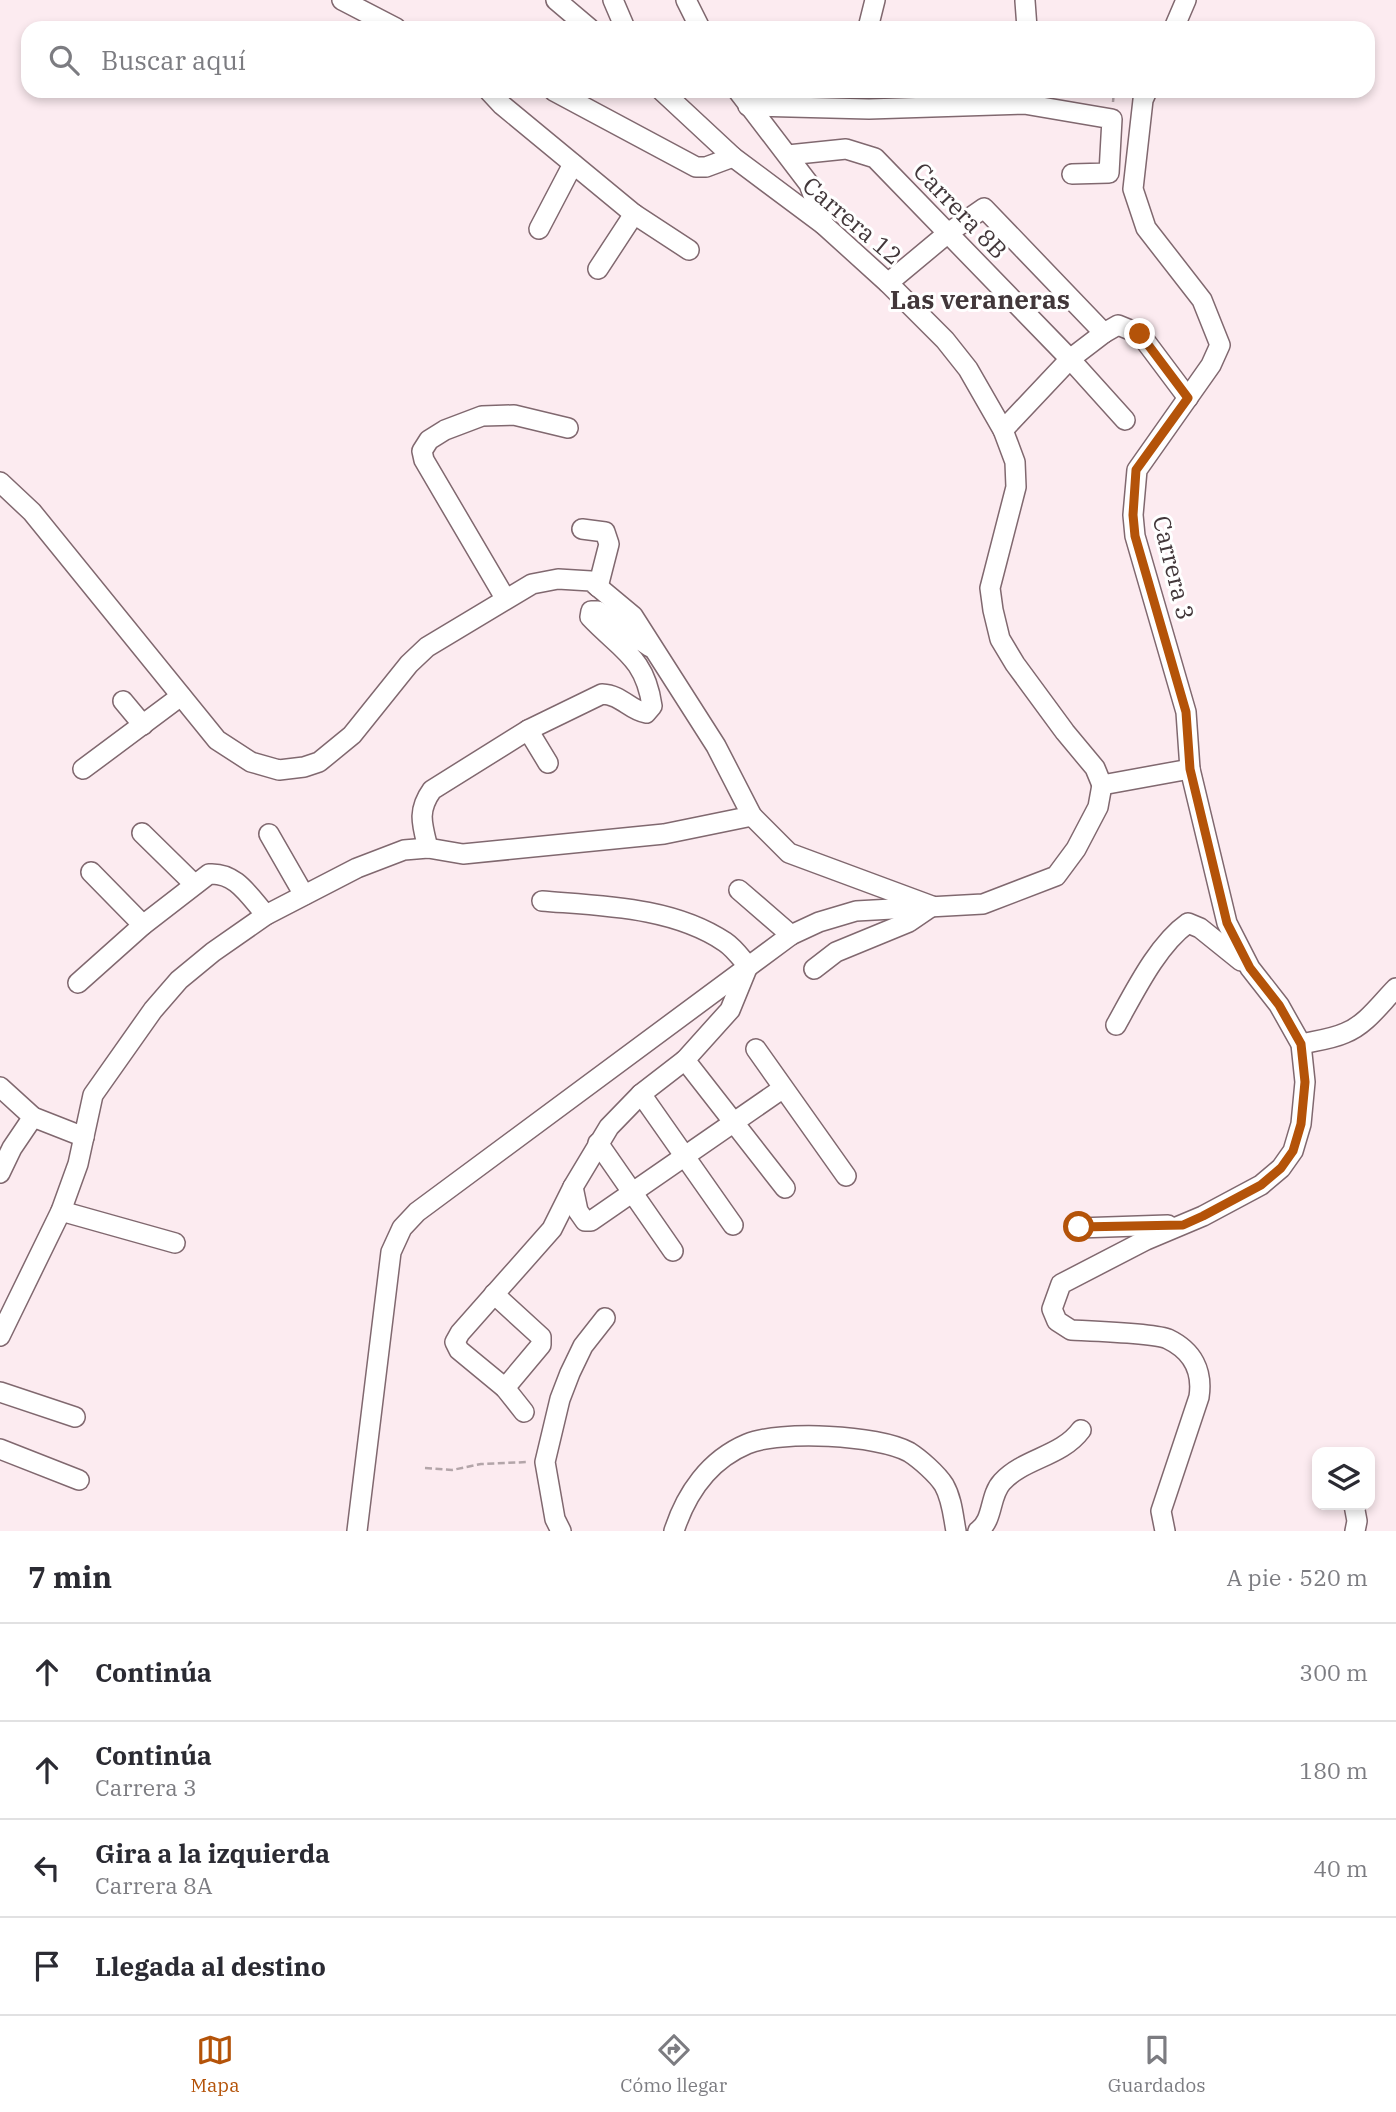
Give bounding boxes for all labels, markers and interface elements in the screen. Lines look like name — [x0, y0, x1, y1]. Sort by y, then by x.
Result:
search box — [21, 21, 1375, 98]
icon: search — [45, 41, 83, 79]
text: Buscar aquí — [101, 43, 246, 77]
street label: Carrera 8B — [907, 155, 1015, 265]
street label: Carrera 12 — [796, 169, 909, 271]
district label: Las veraneras — [890, 282, 1070, 316]
route end — [1124, 318, 1155, 349]
street label: Carrera 3 — [1146, 512, 1202, 623]
route start — [1063, 1211, 1094, 1242]
map controls — [1312, 1447, 1375, 1510]
button: layers — [1312, 1447, 1375, 1510]
text: 7 min — [28, 1557, 112, 1596]
text: A pie · 520 m — [1226, 1562, 1368, 1592]
icon: ahead — [28, 1653, 66, 1691]
text: Continúa — [95, 1655, 212, 1689]
text: 300 m — [1299, 1657, 1368, 1687]
text: Continúa — [95, 1738, 212, 1772]
icon: ahead — [28, 1751, 66, 1789]
text: 180 m — [1299, 1755, 1368, 1785]
text: Carrera 3 — [95, 1772, 197, 1802]
text: Gira a la izquierda — [95, 1836, 330, 1870]
icon: left — [28, 1849, 66, 1887]
text: 40 m — [1313, 1853, 1368, 1883]
text: Carrera 8A — [95, 1870, 213, 1900]
icon: arrive — [28, 1947, 66, 1985]
text: Llegada al destino — [95, 1949, 326, 1983]
tab: Mapa — [190, 2031, 240, 2097]
tab: Cómo llegar — [620, 2031, 727, 2097]
tab: Guardados — [1108, 2031, 1206, 2097]

